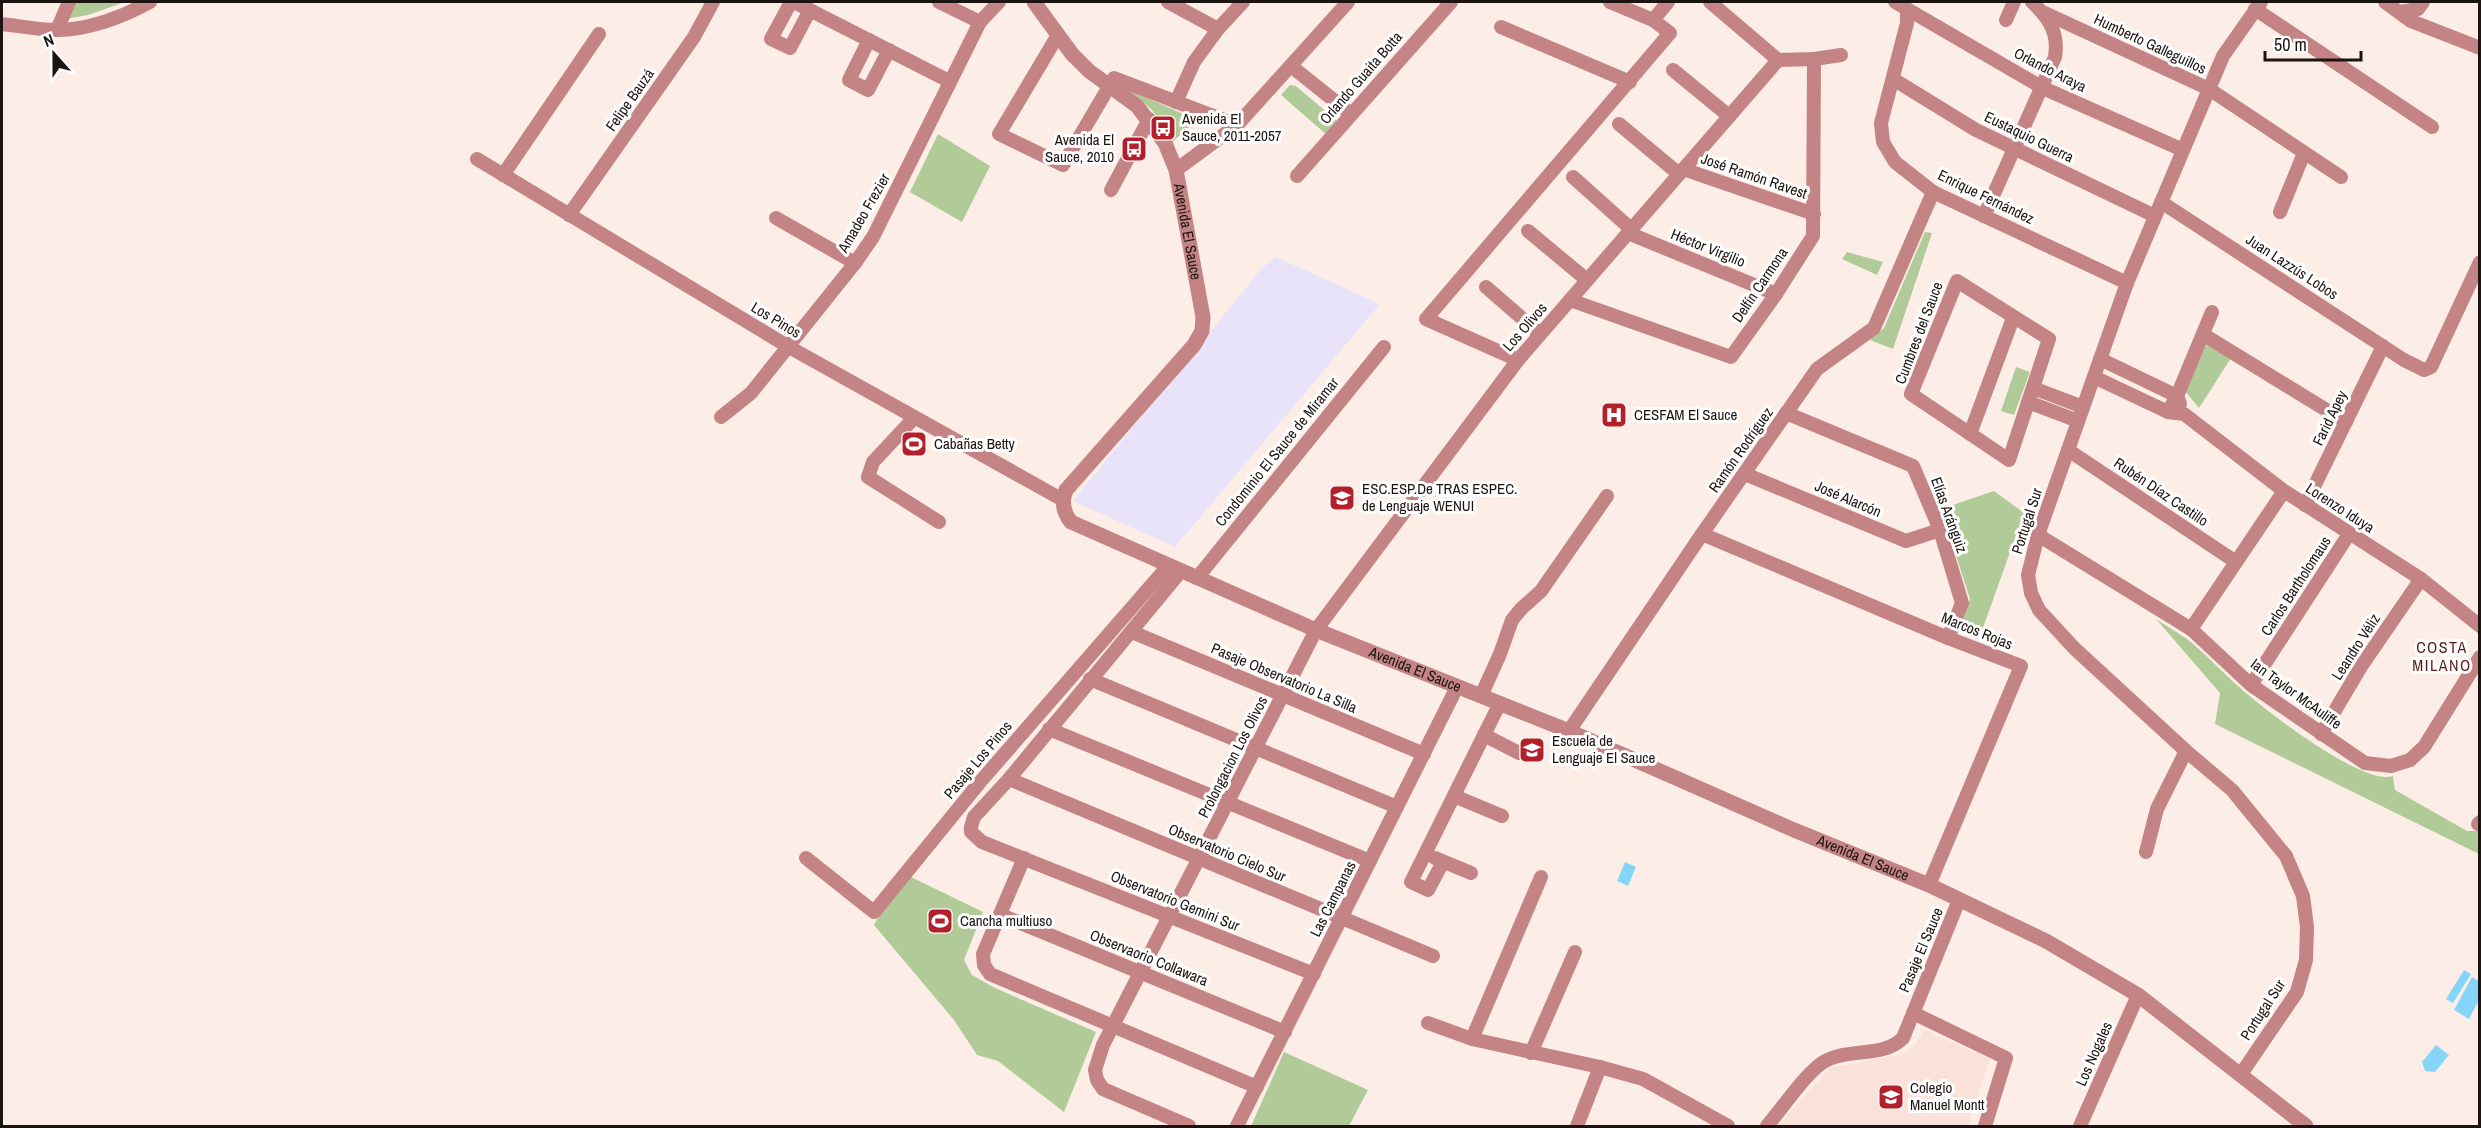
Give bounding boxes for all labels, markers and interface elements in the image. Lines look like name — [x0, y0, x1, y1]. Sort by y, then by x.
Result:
street label: Humberto Galleguillos — [2091, 8, 2210, 79]
north arrow — [24, 24, 84, 84]
scale bar — [2265, 24, 2361, 62]
street label: Orlando Guaita Botta — [1315, 27, 1407, 128]
text: N — [40, 28, 57, 52]
text: 50 m — [2274, 32, 2307, 57]
street label: Orlando Araya — [2010, 42, 2090, 97]
street label: Felipe Bauzá — [600, 64, 659, 135]
street label: Eustaquio Guerra — [1981, 106, 2078, 167]
place label: Avenida El Sauce, 2011-2057 — [1181, 108, 1282, 146]
bus stop icon: Avenida El Sauce, 2011-2057 — [1148, 113, 1178, 143]
place label: Avenida El Sauce, 2010 — [1045, 129, 1114, 167]
bus stop icon: Avenida El Sauce, 2010 — [1119, 134, 1149, 164]
street label: José Ramón Ravest — [1698, 148, 1810, 204]
street label: Enrique Fernández — [1935, 164, 2038, 229]
street label: Amadeo Frezier — [832, 169, 895, 257]
street label: Avenida El Sauce — [1168, 181, 1207, 282]
street label: Héctor Virgilio — [1668, 223, 1749, 272]
street label: Juan Lazzús Lobos — [2242, 229, 2342, 304]
street label: Delfín Carmona — [1727, 243, 1792, 326]
street label: Cumbres del Sauce — [1889, 278, 1948, 387]
street label: Los Pinos — [747, 296, 805, 343]
street label: Los Olivos — [1498, 298, 1552, 355]
street label: Condominio El Sauce de Miramar — [1210, 373, 1343, 531]
street label: Farid Apey — [2307, 386, 2352, 449]
hospital icon: CESFAM El Sauce — [1599, 400, 1629, 430]
street label: Ramón Rodríguez — [1703, 403, 1778, 497]
place label: CESFAM El Sauce — [1634, 404, 1737, 425]
sports icon: Cabañas Betty — [899, 429, 929, 459]
place label: Cabañas Betty — [934, 433, 1016, 454]
street label: Rubén Díaz Castillo — [2110, 452, 2213, 531]
street label: Elías Aránguiz — [1926, 474, 1973, 556]
street label: José Alarcón — [1812, 475, 1885, 522]
place label: ESC.ESP.De TRAS ESPEC. de Lenguaje WENUI — [1362, 478, 1517, 516]
street label: Lorenzo Iduya — [2302, 478, 2379, 538]
school or university icon: ESC.ESP.De TRAS ESPEC. de Lenguaje WENUI — [1327, 483, 1357, 513]
street label: Portugal Sur — [2006, 485, 2047, 557]
street label: Carlos Bartholomaus — [2256, 532, 2336, 640]
street label: Marcos Rojas — [1938, 607, 2016, 654]
street label: Leandro Véliz — [2326, 609, 2385, 684]
district label: COSTA MILANO — [2412, 636, 2472, 676]
street label: Pasaje Observatorio La Silla — [1208, 637, 1361, 718]
street label: Avenida El Sauce — [1365, 641, 1465, 697]
street label: Ian Taylor McAuliffe — [2246, 653, 2346, 734]
street label: Prolongacion Los Olivos — [1193, 692, 1272, 821]
street label: Pasaje Los Pinos — [939, 716, 1016, 803]
place label: Escuela de Lenguaje El Sauce — [1552, 730, 1655, 768]
school or university icon: Escuela de Lenguaje El Sauce — [1517, 735, 1547, 765]
street label: Observatorio Cielo Sur — [1165, 818, 1289, 887]
street label: Avenida El Sauce — [1813, 829, 1912, 886]
street label: Las Campanas — [1304, 857, 1361, 940]
street label: Observatorio Gemini Sur — [1108, 865, 1243, 936]
street label: Pasaje El Sauce — [1893, 904, 1948, 995]
sports icon: Cancha multiuso — [925, 906, 955, 936]
place label: Cancha multiuso — [960, 910, 1052, 931]
street label: Observaorio Collawara — [1087, 924, 1212, 991]
street label: Portugal Sur — [2235, 975, 2290, 1044]
street label: Los Nogales — [2070, 1018, 2117, 1089]
place label: Colegio Manuel Montt — [1910, 1077, 1985, 1115]
school or university icon: Colegio Manuel Montt — [1876, 1082, 1906, 1112]

